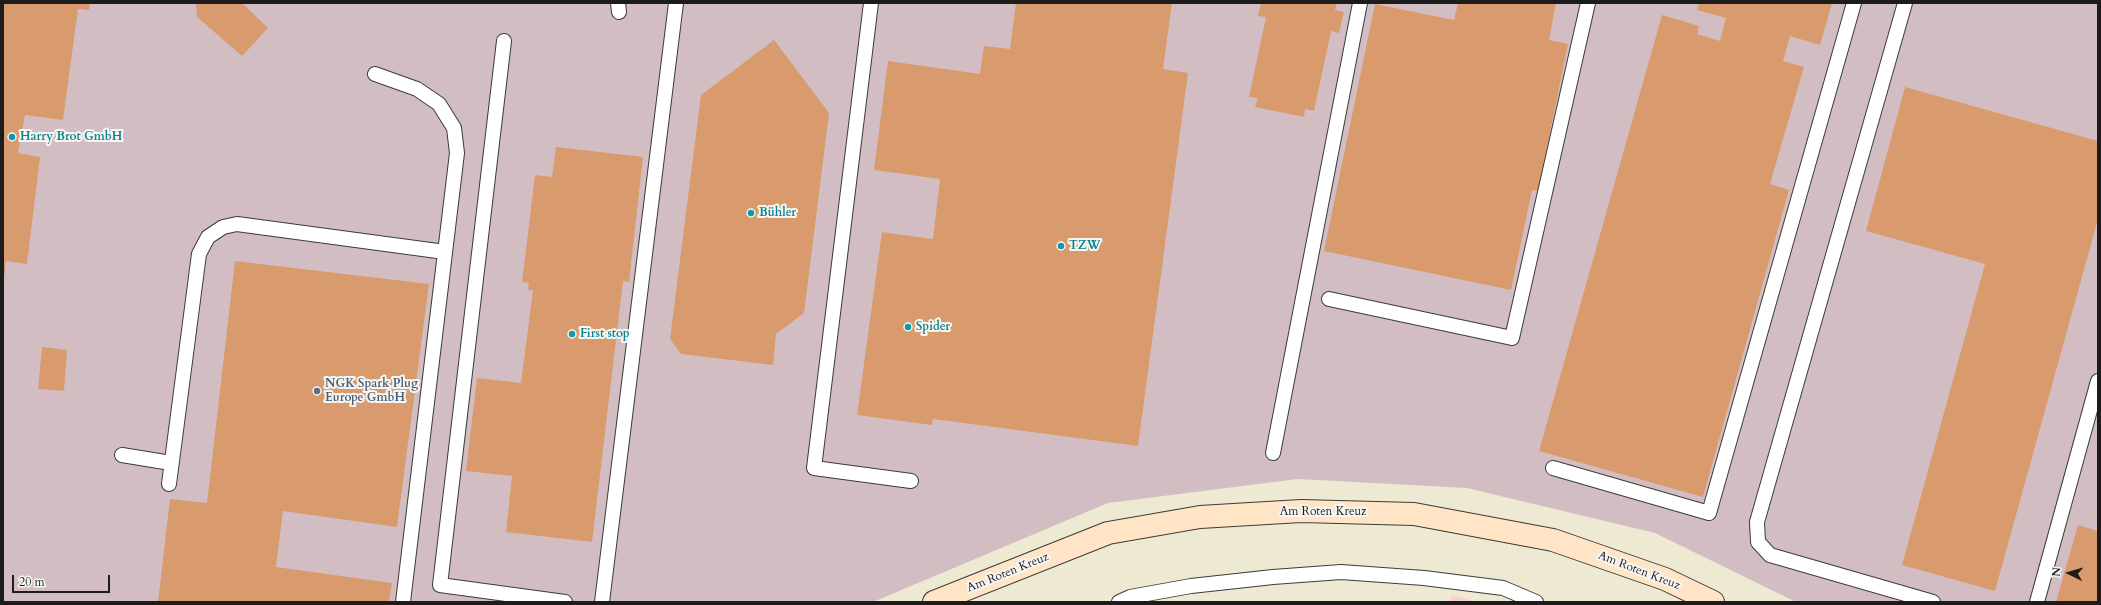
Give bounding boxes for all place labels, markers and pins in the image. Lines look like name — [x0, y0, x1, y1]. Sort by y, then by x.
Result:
place label: Harry Brot GmbH — [20, 130, 122, 144]
marker: Harry Brot GmbH — [7, 132, 17, 142]
place label: Bühler — [759, 206, 796, 220]
marker: Bühler — [746, 208, 756, 218]
place label: TZW — [1069, 239, 1101, 253]
marker: TZW — [1056, 241, 1066, 251]
place label: Spider — [916, 320, 950, 334]
marker: Spider — [903, 322, 913, 332]
place label: First stop — [580, 327, 630, 341]
marker: First stop — [567, 329, 577, 339]
place label: NGK Spark Plug Europe GmbH — [325, 377, 418, 405]
marker: NGK Spark Plug Europe GmbH — [312, 386, 322, 396]

